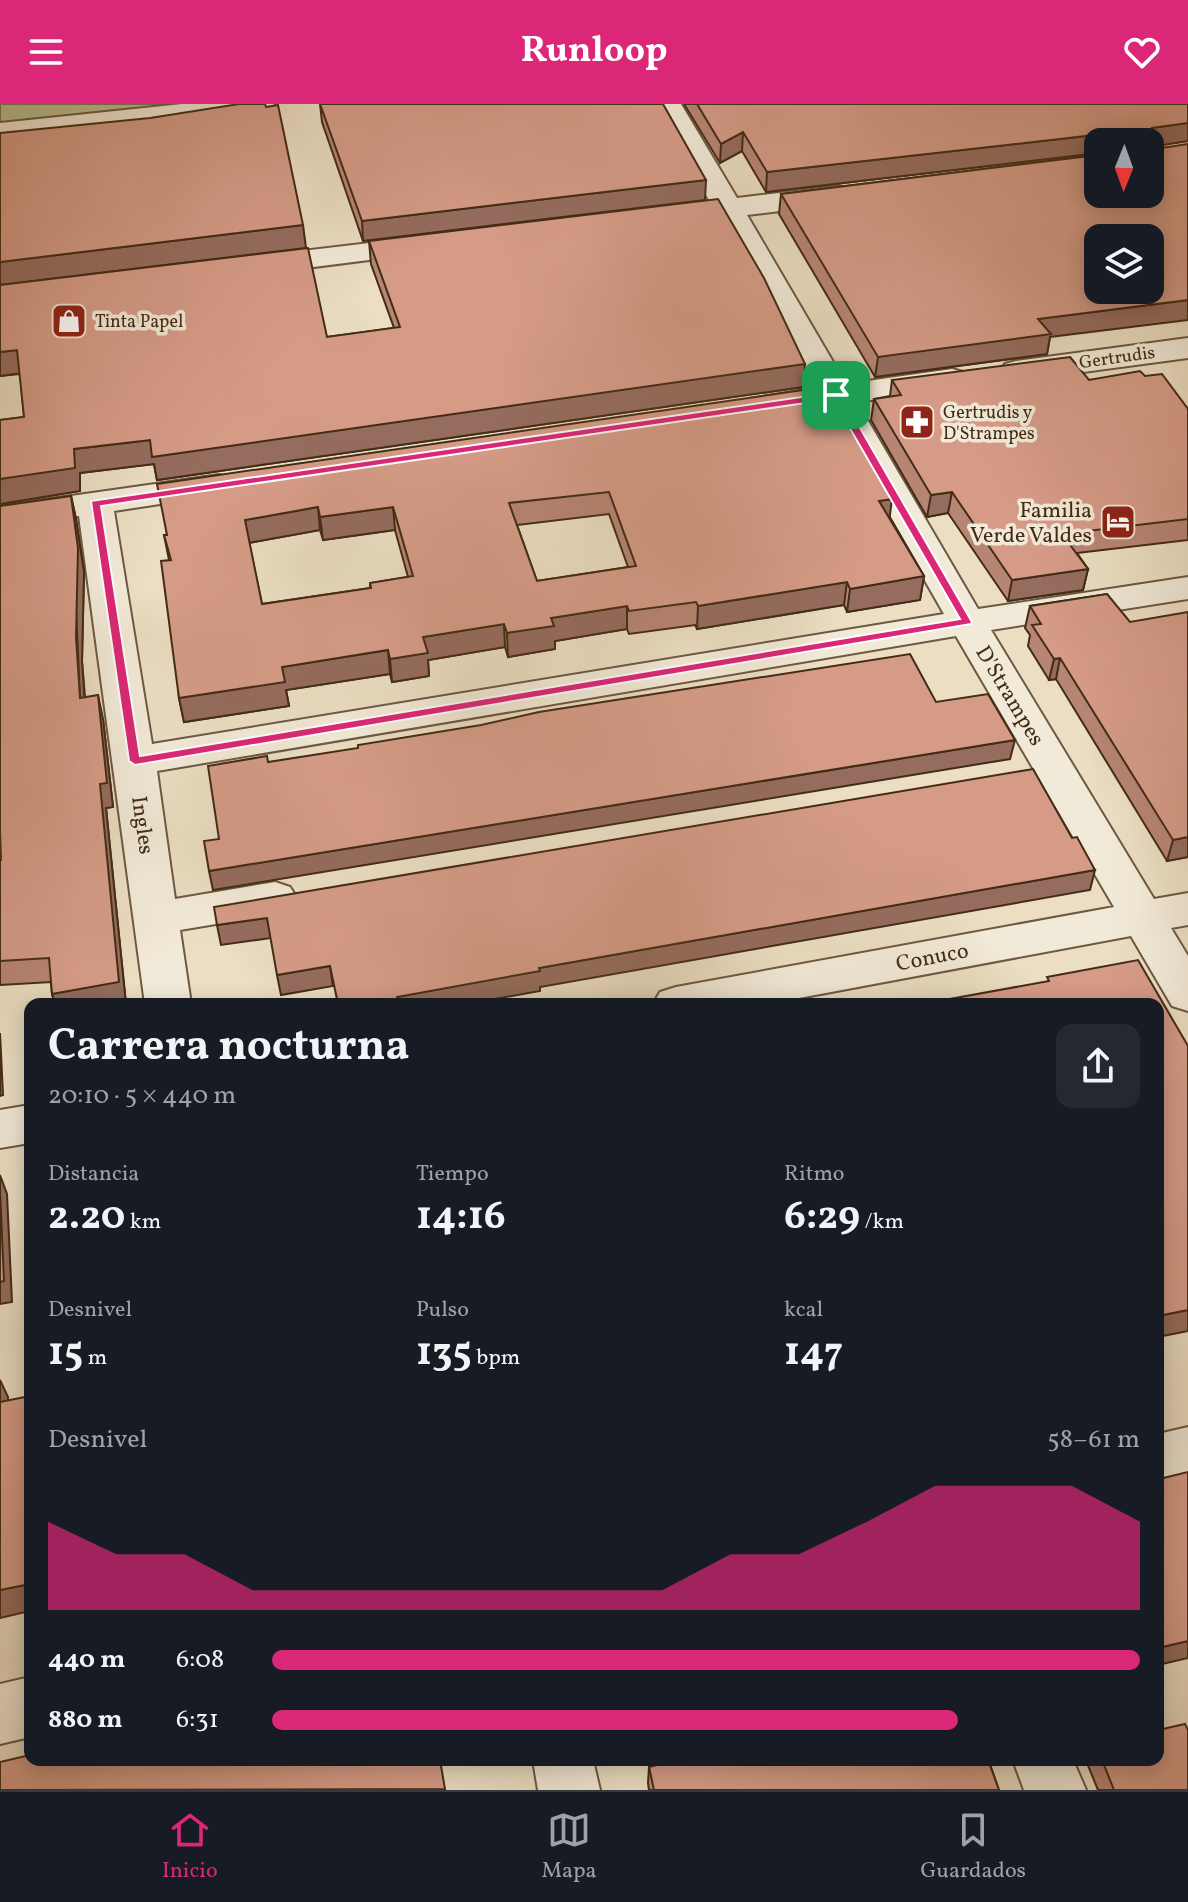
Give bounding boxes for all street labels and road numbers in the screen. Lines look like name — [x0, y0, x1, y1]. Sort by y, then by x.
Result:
street label: Gertrudis — [1078, 341, 1157, 376]
street label: D'Strampes — [967, 640, 1051, 752]
street label: Ingles — [122, 794, 161, 857]
street label: Conuco — [894, 936, 971, 981]

